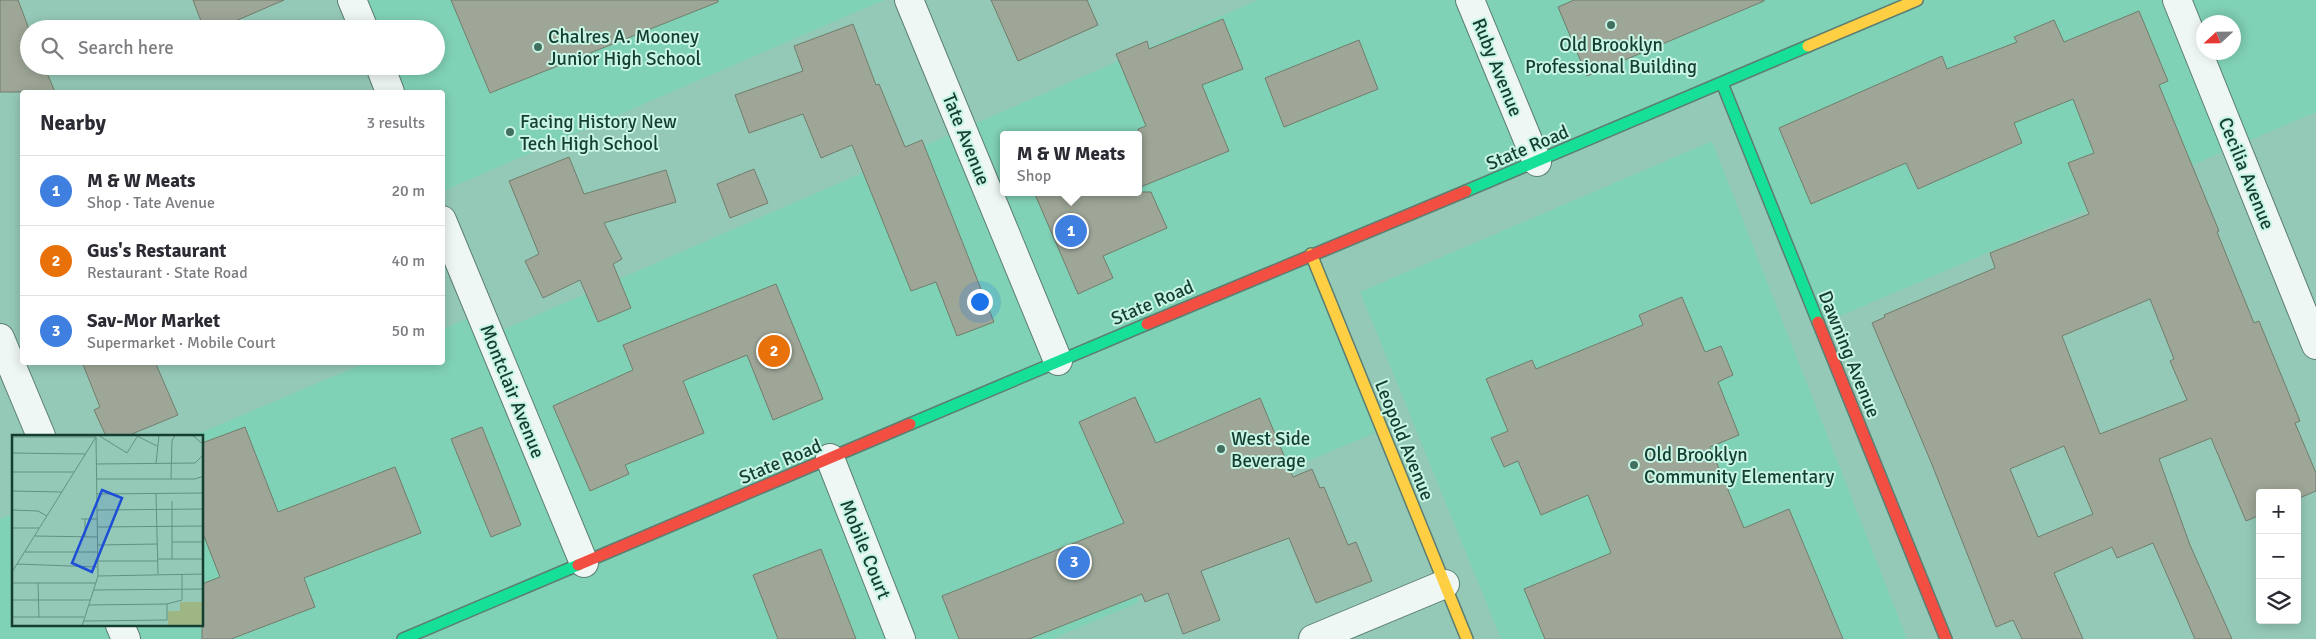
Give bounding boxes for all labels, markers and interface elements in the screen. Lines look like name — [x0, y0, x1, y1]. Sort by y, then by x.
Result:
street label: Ruby Avenue — [1466, 15, 1528, 120]
north arrow — [2196, 15, 2241, 60]
marker: Old Brooklyn Professional Building — [1605, 19, 1617, 31]
search box — [20, 20, 445, 75]
place label: Chalres A. Mooney Junior High School — [548, 25, 701, 71]
place label: Old Brooklyn Professional Building — [1525, 33, 1697, 79]
icon: search — [38, 34, 66, 62]
text: Search here — [78, 36, 174, 60]
marker: Chalres A. Mooney Junior High School — [532, 41, 544, 53]
street label: Tate Avenue — [937, 90, 995, 189]
text: Nearby — [40, 110, 106, 136]
place label: Facing History New Tech High School — [520, 110, 677, 156]
text: 3 results — [366, 113, 425, 133]
street label: Cecilia Avenue — [2213, 114, 2279, 233]
street label: State Road — [1482, 120, 1572, 176]
marker: Facing History New Tech High School — [504, 126, 516, 138]
popup — [1000, 131, 1142, 196]
text: M & W Meats — [1017, 142, 1125, 166]
text: Shop — [1017, 166, 1051, 186]
text: M & W Meats — [87, 169, 195, 193]
text: 1 — [52, 181, 60, 201]
text: 20 m — [391, 181, 425, 201]
text: Shop · Tate Avenue — [87, 193, 215, 213]
pin: 1 — [1055, 212, 1087, 250]
text: Gus's Restaurant — [87, 239, 226, 263]
text: 2 — [52, 251, 60, 271]
text: 40 m — [391, 251, 425, 271]
text: Restaurant · State Road — [87, 263, 248, 283]
street label: State Road — [1107, 275, 1197, 331]
street label: Dawning Avenue — [1813, 287, 1885, 421]
your location — [967, 289, 993, 315]
text: Sav-Mor Market — [87, 309, 220, 333]
text: 3 — [52, 321, 60, 341]
text: 50 m — [391, 321, 425, 341]
street label: Montclair Avenue — [474, 321, 550, 462]
pin: 2 — [758, 332, 790, 370]
text: Supermarket · Mobile Court — [87, 333, 276, 353]
street label: Leopold Avenue — [1369, 377, 1439, 504]
place label: West Side Beverage — [1231, 427, 1310, 473]
street label: State Road — [735, 434, 825, 490]
inset map — [12, 435, 204, 626]
marker: West Side Beverage — [1215, 443, 1227, 455]
place label: Old Brooklyn Community Elementary — [1644, 443, 1835, 489]
marker: Old Brooklyn Community Elementary — [1628, 459, 1640, 471]
map controls — [2256, 489, 2301, 624]
button: + — [2256, 489, 2301, 534]
street label: Mobile Court — [834, 496, 896, 603]
button: − — [2256, 534, 2301, 579]
pin: 3 — [1058, 543, 1090, 581]
button: layers — [2256, 579, 2301, 624]

